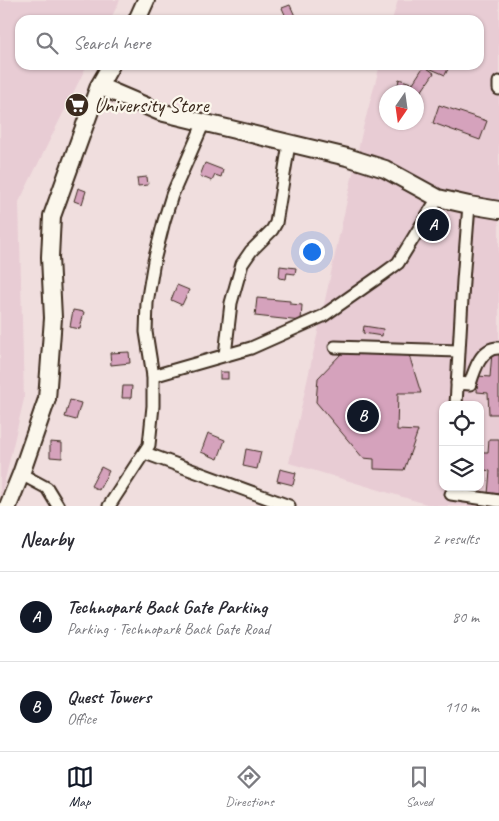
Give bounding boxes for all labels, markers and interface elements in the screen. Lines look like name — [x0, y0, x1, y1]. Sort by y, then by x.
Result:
search box — [15, 15, 484, 70]
icon: search — [33, 29, 61, 57]
text: Search here — [73, 31, 150, 55]
north arrow — [379, 85, 424, 130]
supermarket icon: University Store — [64, 92, 90, 118]
place label: University Store — [94, 92, 210, 118]
pin: A — [417, 206, 449, 244]
your location — [299, 239, 325, 265]
pin: B — [347, 397, 379, 435]
map controls — [439, 401, 484, 491]
button: locate — [439, 401, 484, 446]
button: layers — [439, 446, 484, 491]
text: Nearby — [20, 526, 73, 552]
text: 2 results — [432, 529, 479, 549]
text: Technopark Back Gate Parking — [67, 595, 267, 619]
text: A — [32, 607, 40, 627]
text: 80 m — [452, 607, 479, 627]
text: Parking · Technopark Back Gate Road — [67, 619, 270, 639]
text: Quest Towers — [67, 685, 151, 709]
text: B — [32, 697, 40, 717]
text: 110 m — [445, 697, 479, 717]
text: Office — [67, 709, 96, 729]
tab: Map — [66, 763, 94, 810]
tab: Directions — [225, 763, 274, 810]
tab: Saved — [405, 763, 433, 810]

